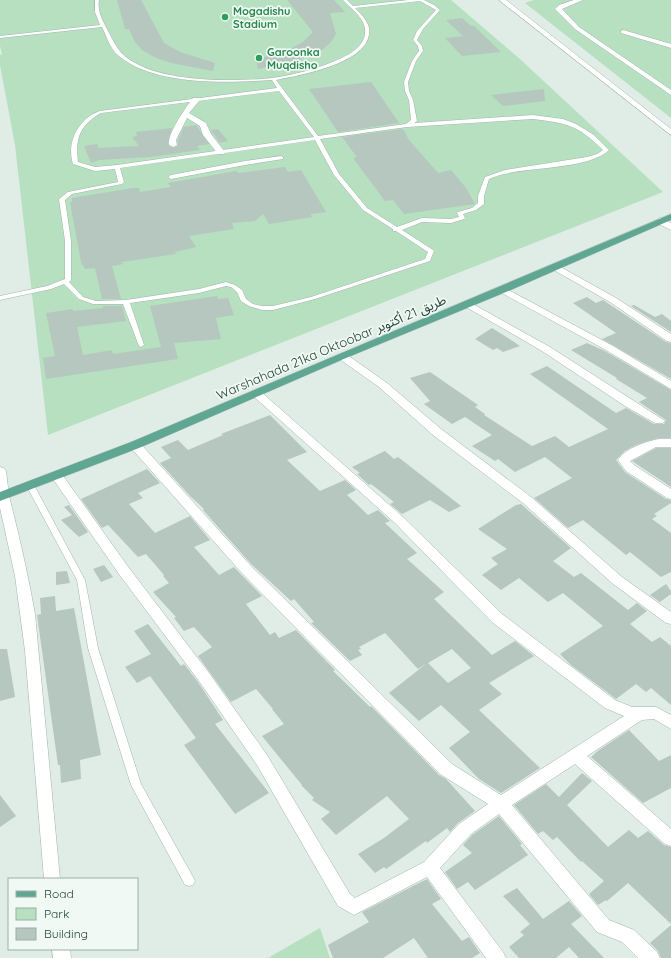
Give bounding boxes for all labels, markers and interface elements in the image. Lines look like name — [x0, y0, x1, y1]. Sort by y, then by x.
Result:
place label: Mogadishu Stadium — [233, 4, 290, 31]
marker: Mogadishu Stadium — [220, 12, 230, 22]
place label: Garoonka Muqdisho — [267, 45, 320, 72]
marker: Garoonka Muqdisho — [254, 53, 264, 63]
street label: Warshahada 21ka Oktoobar طريق 21 أكتوبر — [214, 291, 449, 404]
legend — [8, 878, 138, 950]
text: Road — [44, 886, 74, 901]
text: Park — [44, 906, 69, 921]
text: Building — [44, 926, 88, 941]

